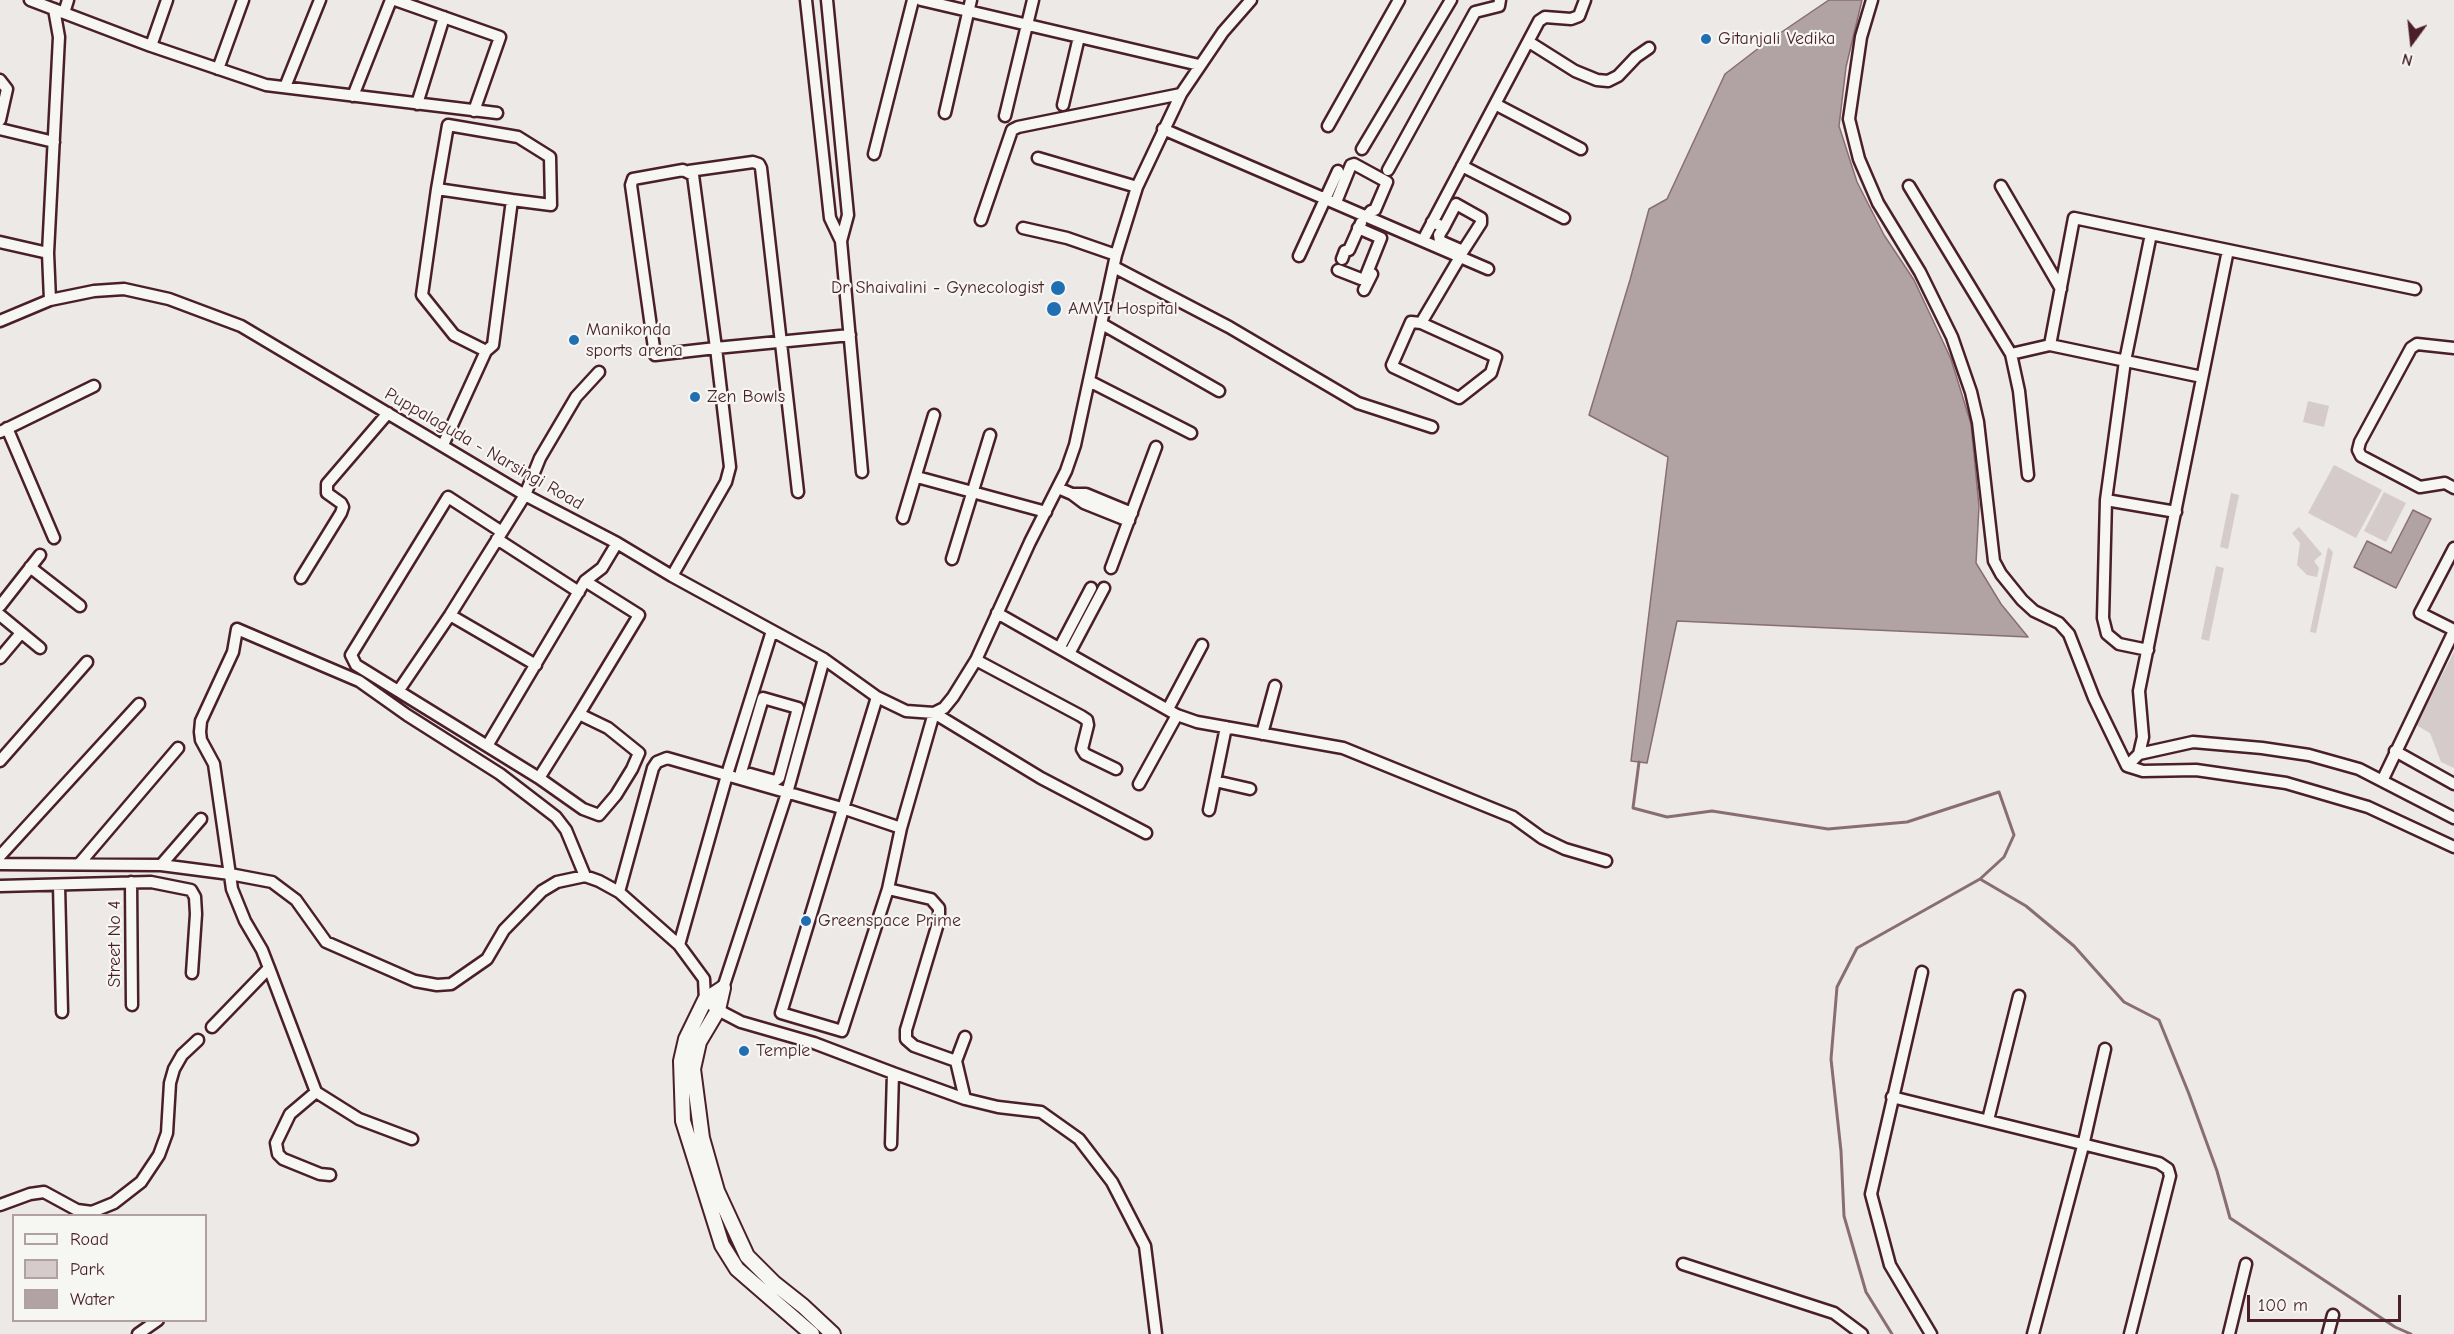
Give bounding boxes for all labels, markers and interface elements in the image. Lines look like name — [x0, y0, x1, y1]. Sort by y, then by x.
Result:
north arrow — [2382, 12, 2442, 72]
place label: Gitanjali Vedika — [1718, 28, 1835, 50]
marker: Gitanjali Vedika — [1699, 32, 1713, 46]
text: N — [2400, 49, 2415, 69]
place label: Dr Shaivalini - Gynecologist — [831, 277, 1044, 299]
marker: Dr Shaivalini - Gynecologist — [1049, 279, 1067, 297]
place label: AMVI Hospital — [1068, 298, 1178, 320]
marker: AMVI Hospital — [1045, 300, 1063, 318]
place label: Manikonda sports arena — [586, 319, 683, 362]
marker: Manikonda sports arena — [567, 333, 581, 347]
street label: Puppalaguda - Narsingi Road — [381, 383, 587, 515]
place label: Zen Bowls — [707, 386, 785, 408]
marker: Zen Bowls — [688, 390, 702, 404]
street label: Street No 4 — [104, 900, 126, 988]
place label: Greenspace Prime — [818, 910, 961, 932]
marker: Greenspace Prime — [799, 914, 813, 928]
place label: Temple — [756, 1040, 810, 1062]
marker: Temple — [737, 1044, 751, 1058]
legend — [12, 1214, 207, 1322]
text: Road — [70, 1229, 109, 1250]
text: Park — [70, 1259, 104, 1280]
scale bar — [2250, 1283, 2404, 1321]
text: Water — [70, 1289, 114, 1310]
text: 100 m — [2258, 1295, 2308, 1316]

